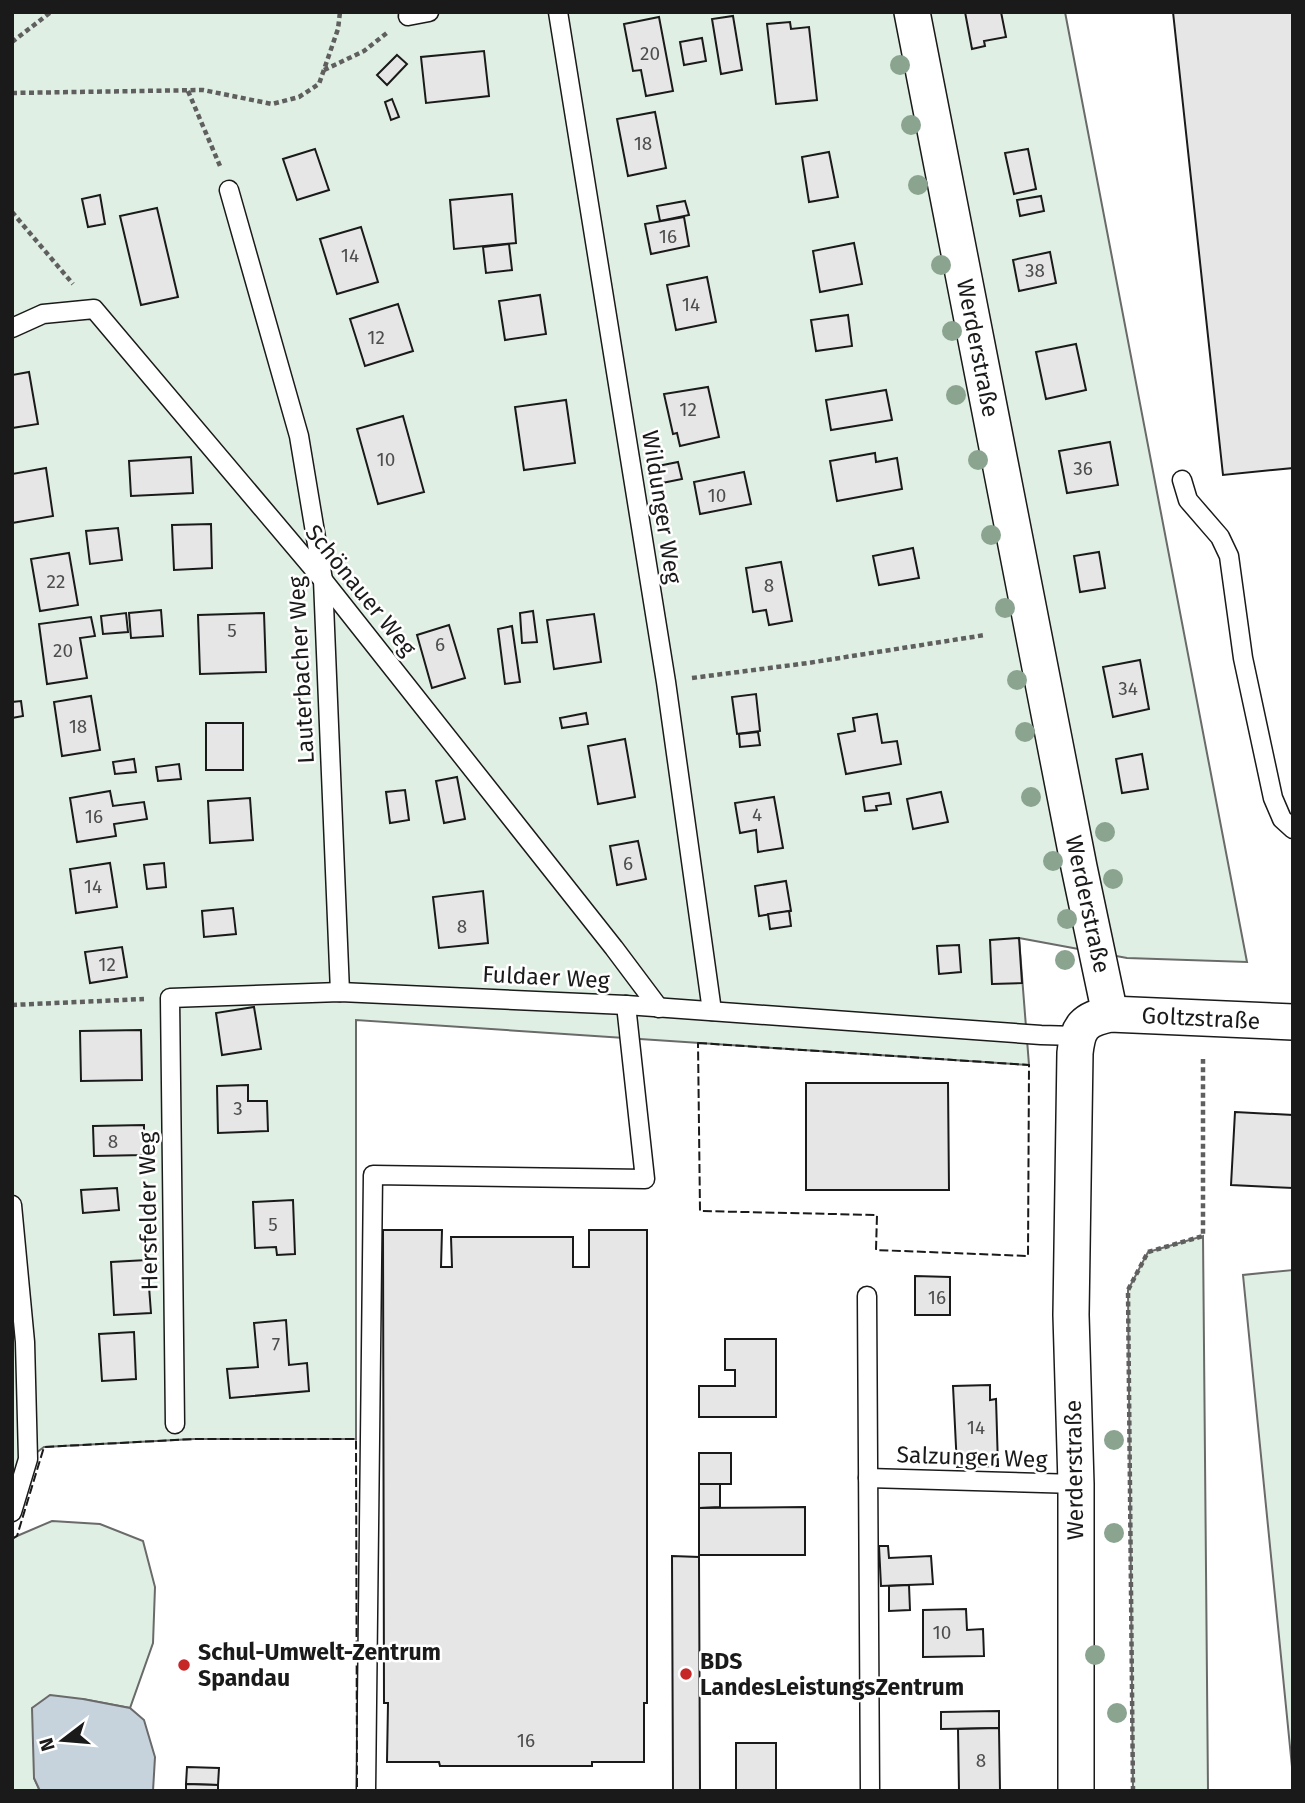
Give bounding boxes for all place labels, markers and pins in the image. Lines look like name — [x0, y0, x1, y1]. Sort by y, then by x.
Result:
place label: Schul-Umwelt-Zentrum Spandau — [198, 1638, 441, 1692]
place label: BDS LandesLeistungsZentrum — [700, 1647, 964, 1701]
marker: Schul-Umwelt-Zentrum Spandau — [176, 1657, 192, 1673]
marker: BDS LandesLeistungsZentrum — [678, 1666, 694, 1682]

